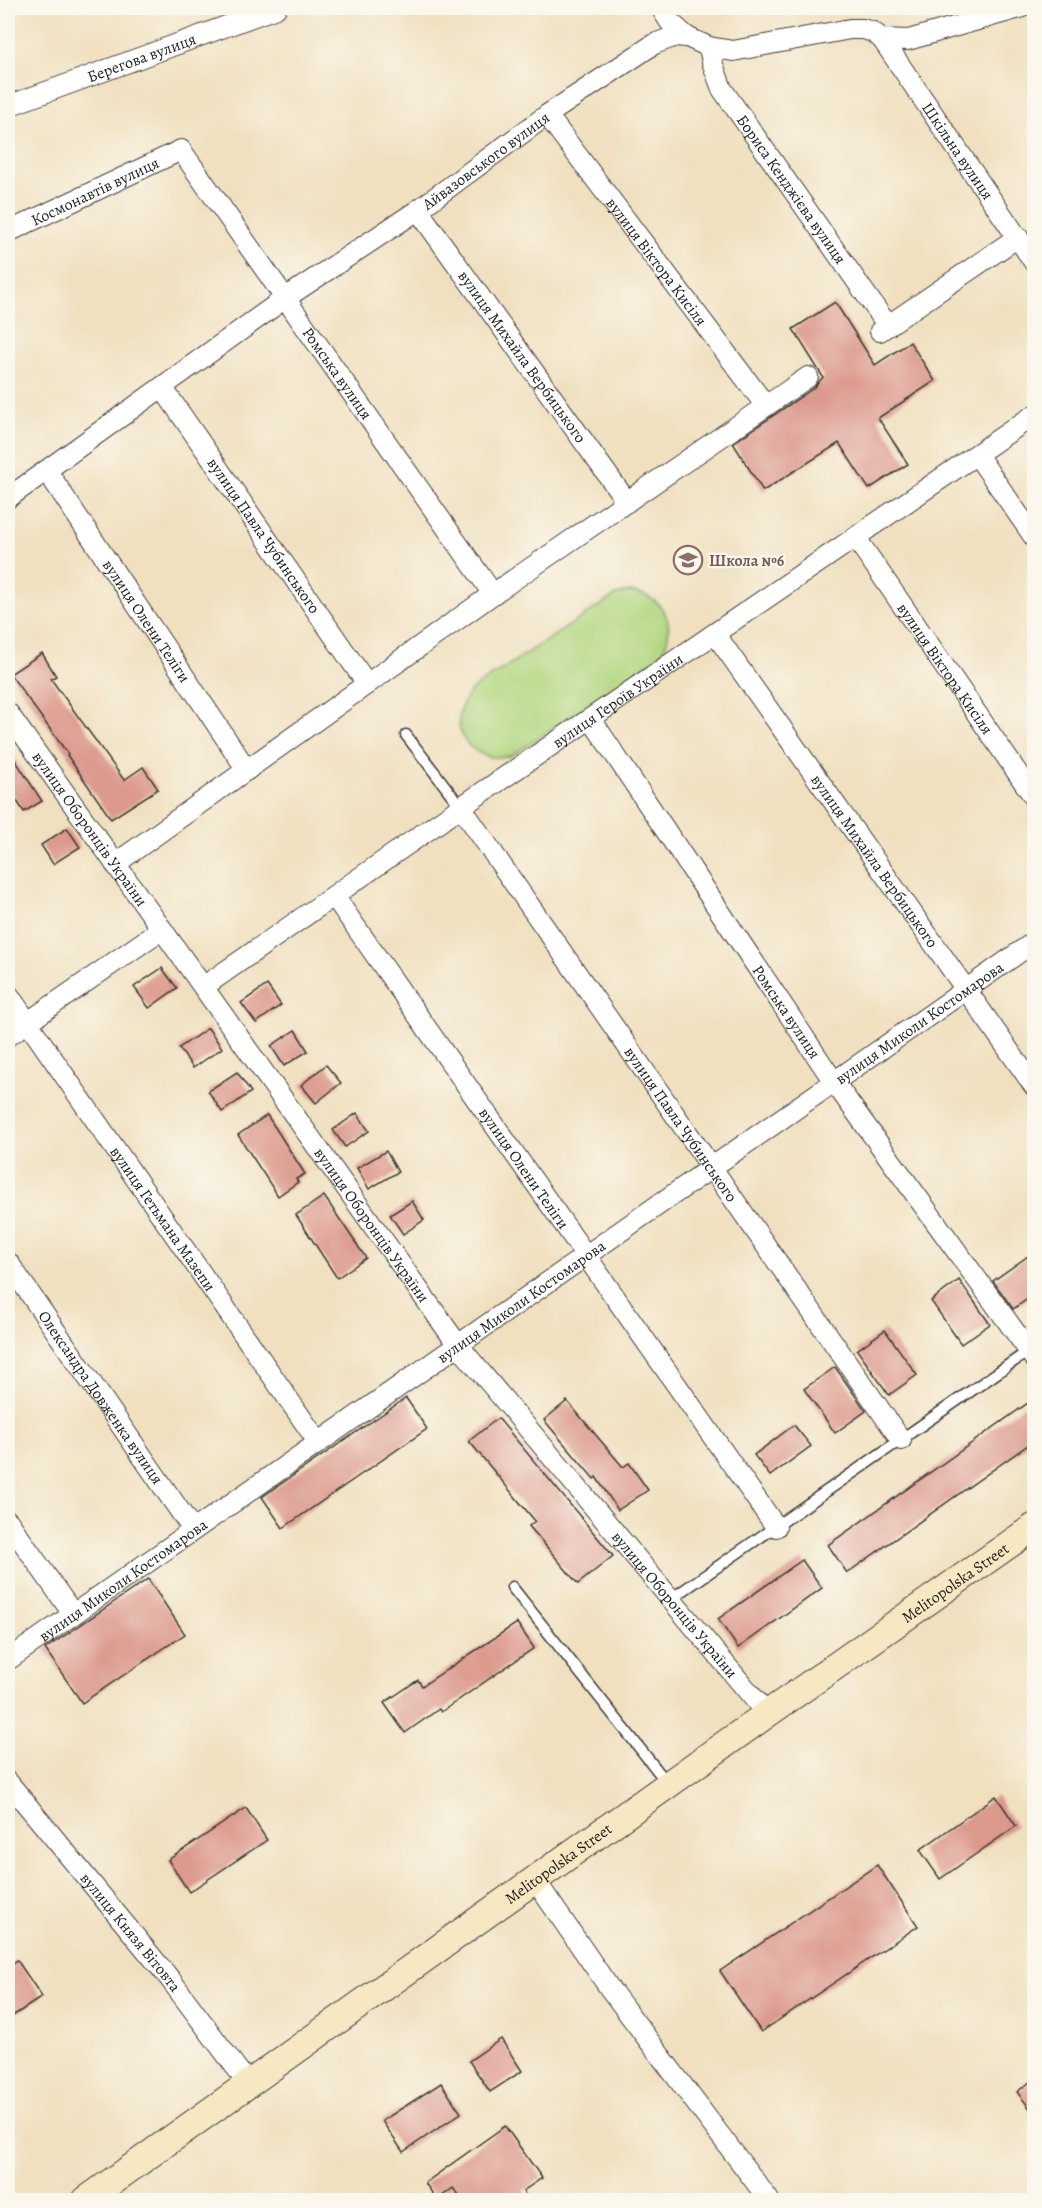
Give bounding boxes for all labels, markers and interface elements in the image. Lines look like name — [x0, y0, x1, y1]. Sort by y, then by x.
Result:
street label: Берегова вулиця — [84, 28, 199, 88]
street label: Шкільна вулиця — [916, 98, 998, 204]
street label: Айвазовського вулиця — [417, 107, 554, 216]
street label: Бориса Кенджієва вулиця — [731, 110, 851, 269]
street label: Космонавтів вулиця — [28, 152, 163, 232]
street label: вулиця Віктора Кисіля — [601, 193, 712, 331]
street label: вулиця Михайла Вербицького — [453, 266, 591, 448]
street label: Ромська вулиця — [297, 323, 377, 424]
street label: вулиця Павла Чубинського — [202, 453, 325, 618]
school or university icon: Школа №6 — [672, 544, 704, 576]
place label: Школа №6 — [709, 550, 785, 572]
street label: вулиця Олени Теліги — [97, 555, 195, 687]
street label: вулиця Віктора Кисіля — [892, 599, 998, 739]
street label: вулиця Героїв України — [548, 648, 688, 753]
street label: вулиця Оборонців України — [27, 747, 152, 911]
street label: вулиця Михайла Вербицького — [805, 770, 943, 952]
street label: вулиця Миколи Костомарова — [831, 956, 1009, 1090]
street label: Ромська вулиця — [747, 961, 825, 1063]
street label: вулиця Павла Чубинського — [619, 1042, 742, 1207]
street label: вулиця Олени Теліги — [473, 1103, 574, 1234]
street label: вулиця Гетьмана Мазепи — [105, 1142, 220, 1296]
street label: вулиця Оборонців України — [309, 1143, 434, 1307]
street label: вулиця Миколи Костомарова — [433, 1235, 611, 1369]
street label: Олександра Довженка вулиця — [33, 1306, 168, 1489]
street label: вулиця Миколи Костомарова — [35, 1514, 212, 1647]
street label: вулиця Оборонців України — [606, 1527, 742, 1683]
street label: Melitopolska Street — [897, 1538, 1014, 1629]
street label: Melitopolska Street — [501, 1818, 617, 1910]
street label: вулиця Князя Вітовта — [75, 1868, 186, 1997]

